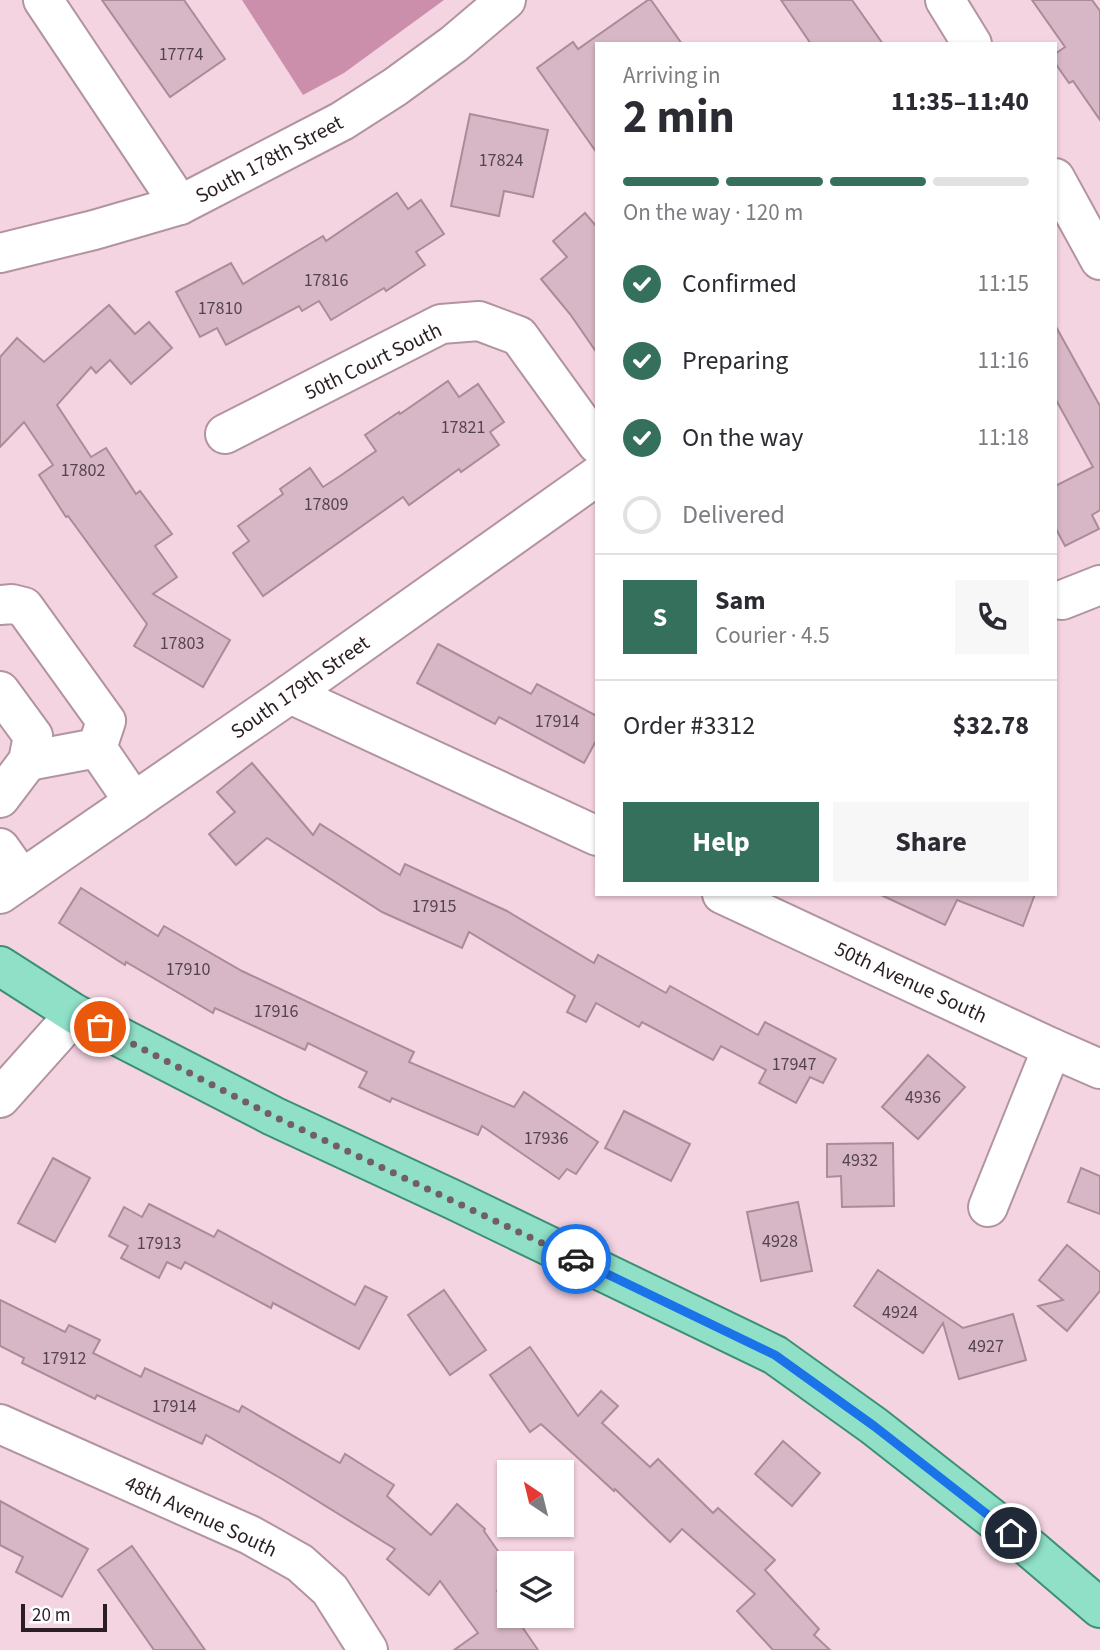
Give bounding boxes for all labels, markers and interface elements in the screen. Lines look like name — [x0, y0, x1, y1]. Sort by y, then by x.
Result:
house number: 17774 — [159, 42, 203, 67]
text: Arriving in — [623, 59, 721, 92]
text: 11:35–11:40 — [891, 83, 1029, 120]
text: 2 min — [623, 85, 735, 150]
street label: South 178th Street — [190, 107, 348, 211]
house number: 17824 — [479, 148, 523, 173]
text: On the way · 120 m — [623, 196, 803, 229]
icon: check — [623, 265, 661, 303]
text: Confirmed — [682, 265, 797, 302]
text: 11:15 — [978, 267, 1029, 300]
house number: 17816 — [304, 268, 348, 293]
house number: 17810 — [198, 296, 242, 321]
street label: 50th Court South — [299, 315, 447, 407]
icon: check — [623, 342, 661, 380]
text: Preparing — [682, 342, 788, 379]
text: 11:16 — [978, 344, 1029, 377]
house number: 17821 — [441, 415, 485, 440]
icon: check — [623, 419, 661, 457]
text: On the way — [682, 419, 803, 456]
text: 11:18 — [978, 421, 1029, 454]
house number: 17802 — [61, 458, 105, 483]
house number: 17809 — [304, 492, 348, 517]
text: Delivered — [682, 496, 785, 533]
button: phone — [955, 580, 1029, 654]
text: Sam — [715, 582, 765, 619]
text: S — [653, 599, 667, 636]
text: Courier · 4.5 — [715, 619, 830, 652]
street label: South 179th Street — [224, 628, 376, 746]
house number: 17803 — [160, 631, 204, 656]
text: Order #3312 — [623, 707, 755, 744]
text: $32.78 — [953, 707, 1029, 744]
house number: 17914 — [535, 709, 579, 734]
button: Help — [623, 802, 819, 882]
button: Share — [833, 802, 1029, 882]
house number: 17915 — [412, 894, 456, 919]
street label: 50th Avenue South — [830, 934, 992, 1030]
house number: 17910 — [166, 957, 210, 982]
pin — [70, 997, 130, 1057]
house number: 17916 — [254, 999, 298, 1024]
icon: bag — [81, 1008, 119, 1046]
house number: 17947 — [772, 1052, 816, 1077]
house number: 4936 — [905, 1085, 941, 1110]
house number: 17936 — [524, 1126, 568, 1151]
house number: 4932 — [842, 1148, 878, 1173]
courier — [541, 1224, 611, 1294]
house number: 4928 — [762, 1229, 798, 1254]
house number: 17913 — [137, 1231, 181, 1256]
icon: car — [557, 1240, 595, 1278]
house number: 4924 — [882, 1300, 918, 1325]
house number: 4927 — [968, 1334, 1004, 1359]
house number: 17912 — [42, 1346, 86, 1371]
house number: 17914 — [152, 1394, 196, 1419]
north arrow — [497, 1460, 574, 1536]
map controls — [497, 1460, 574, 1628]
street label: 48th Avenue South — [120, 1468, 282, 1564]
pin — [981, 1503, 1041, 1563]
icon: home — [992, 1514, 1030, 1552]
button: layers — [497, 1551, 574, 1628]
scale bar — [21, 1601, 107, 1633]
text: 20 m — [32, 1602, 70, 1629]

